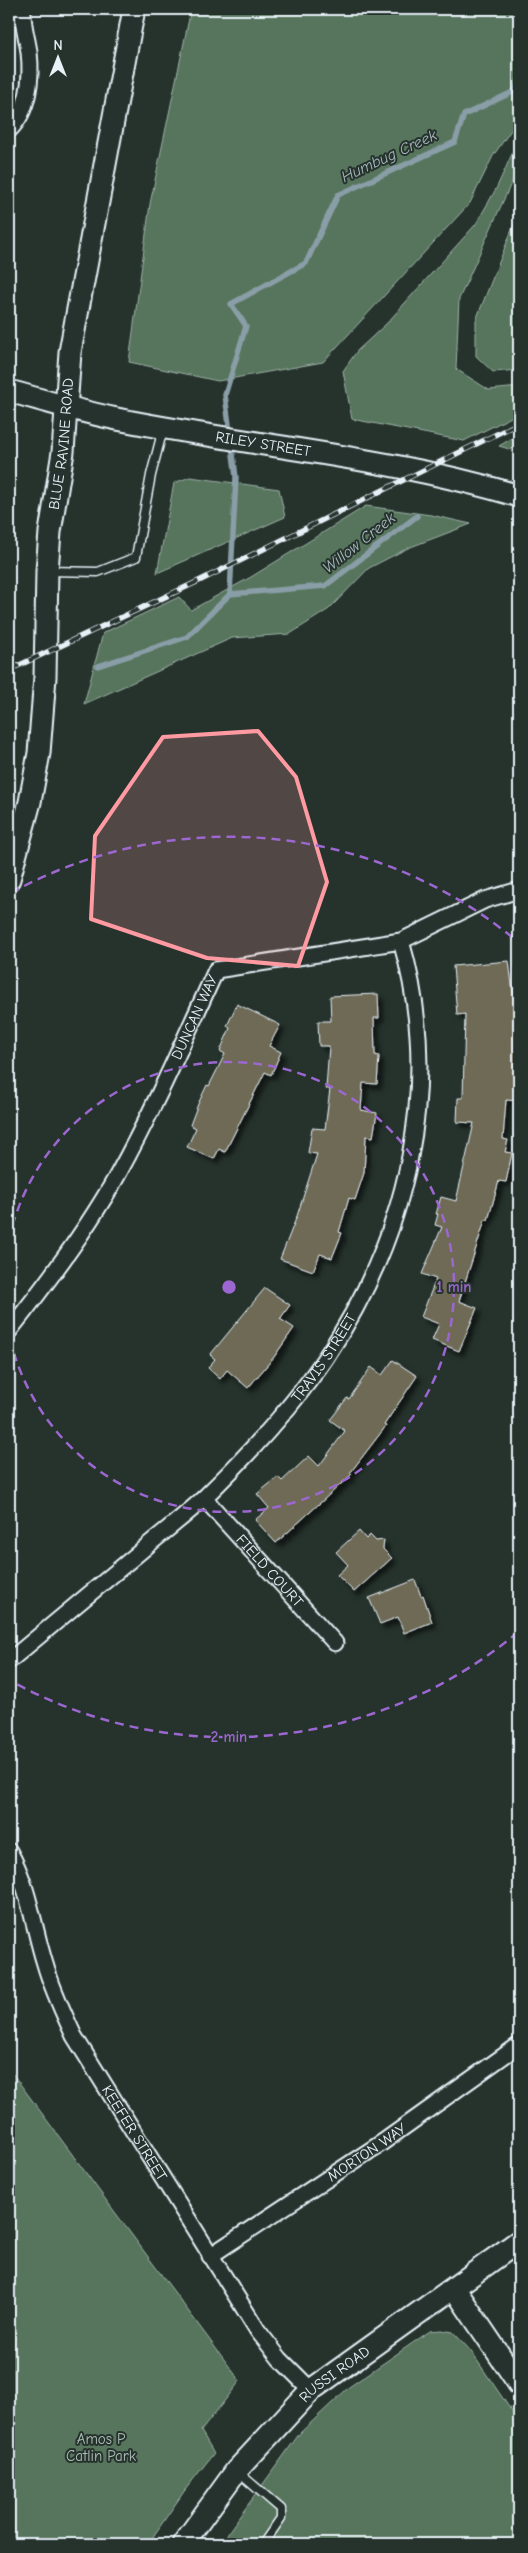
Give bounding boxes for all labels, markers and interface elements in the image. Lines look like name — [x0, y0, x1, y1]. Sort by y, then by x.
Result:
north arrow — [32, 32, 82, 82]
text: N — [53, 37, 63, 54]
water label: Humbug Creek — [338, 126, 440, 186]
street label: BLUE RAVINE ROAD — [45, 377, 77, 511]
street label: RILEY STREET — [214, 428, 312, 460]
water label: Willow Creek — [319, 509, 399, 577]
street label: DUNCAN WAY — [167, 972, 222, 1063]
centre of rings — [220, 1278, 238, 1296]
text: 1 min — [437, 1278, 471, 1296]
street label: TRAVIS STREET — [287, 1310, 360, 1406]
street label: FIELD COURT — [232, 1531, 307, 1611]
text: 2 min — [211, 1728, 247, 1746]
street label: KEEFER STREET — [98, 2082, 171, 2184]
street label: MORTON WAY — [324, 2119, 410, 2185]
street label: RUSSI ROAD — [295, 2342, 373, 2406]
park label: Amos P Catlin Park — [66, 2430, 137, 2465]

